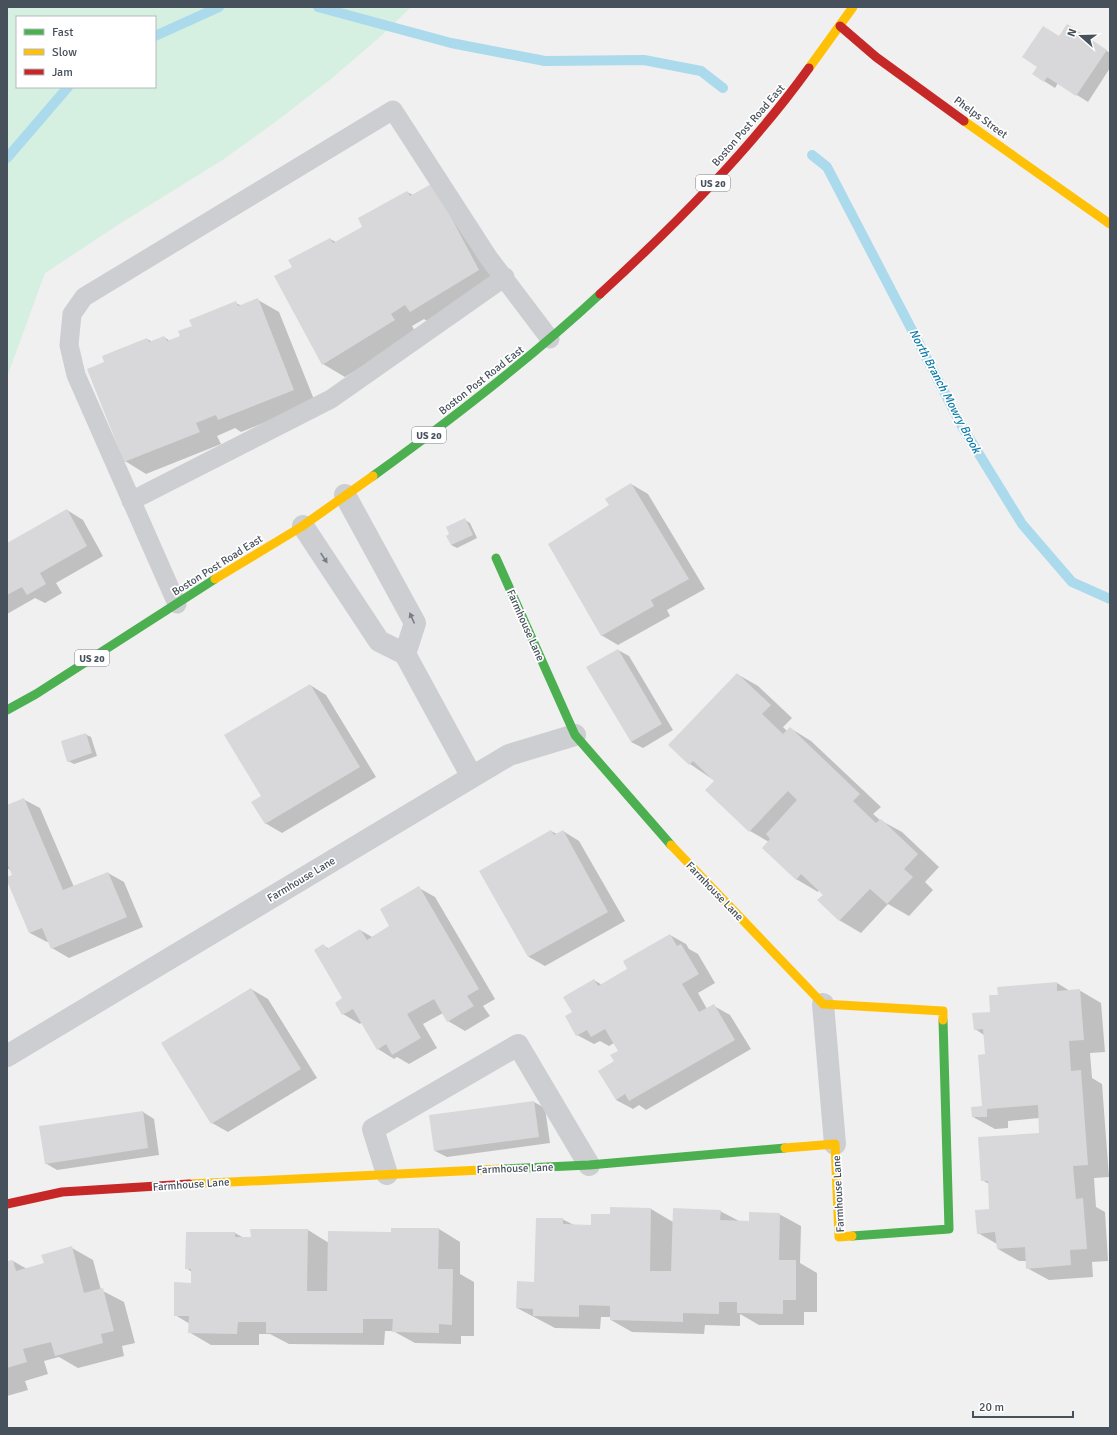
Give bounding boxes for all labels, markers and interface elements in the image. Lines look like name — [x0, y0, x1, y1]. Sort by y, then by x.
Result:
legend — [16, 16, 156, 88]
north arrow — [1061, 16, 1101, 56]
text: Fast — [52, 25, 73, 40]
text: N — [1065, 27, 1079, 39]
text: Slow — [52, 45, 77, 60]
text: Jam — [52, 65, 73, 80]
street label: Boston Post Road East — [709, 82, 788, 169]
street label: Phelps Street — [952, 94, 1010, 141]
road number: US 20 — [696, 175, 730, 191]
water label: North Branch Mowry Brook — [905, 327, 984, 457]
street label: Boston Post Road East — [436, 343, 526, 418]
road number: US 20 — [412, 427, 446, 443]
street label: Boston Post Road East — [170, 532, 265, 599]
one-way arrow — [320, 553, 328, 563]
street label: Farmhouse Lane — [504, 587, 547, 663]
one-way arrow — [409, 612, 415, 624]
road number: US 20 — [75, 650, 109, 666]
street label: Farmhouse Lane — [265, 854, 338, 905]
street label: Farmhouse Lane — [683, 859, 746, 924]
street label: Farmhouse Lane — [830, 1155, 847, 1233]
street label: Farmhouse Lane — [476, 1161, 554, 1176]
street label: Farmhouse Lane — [152, 1175, 230, 1194]
scale bar — [973, 1393, 1073, 1419]
text: 20 m — [979, 1400, 1004, 1415]

